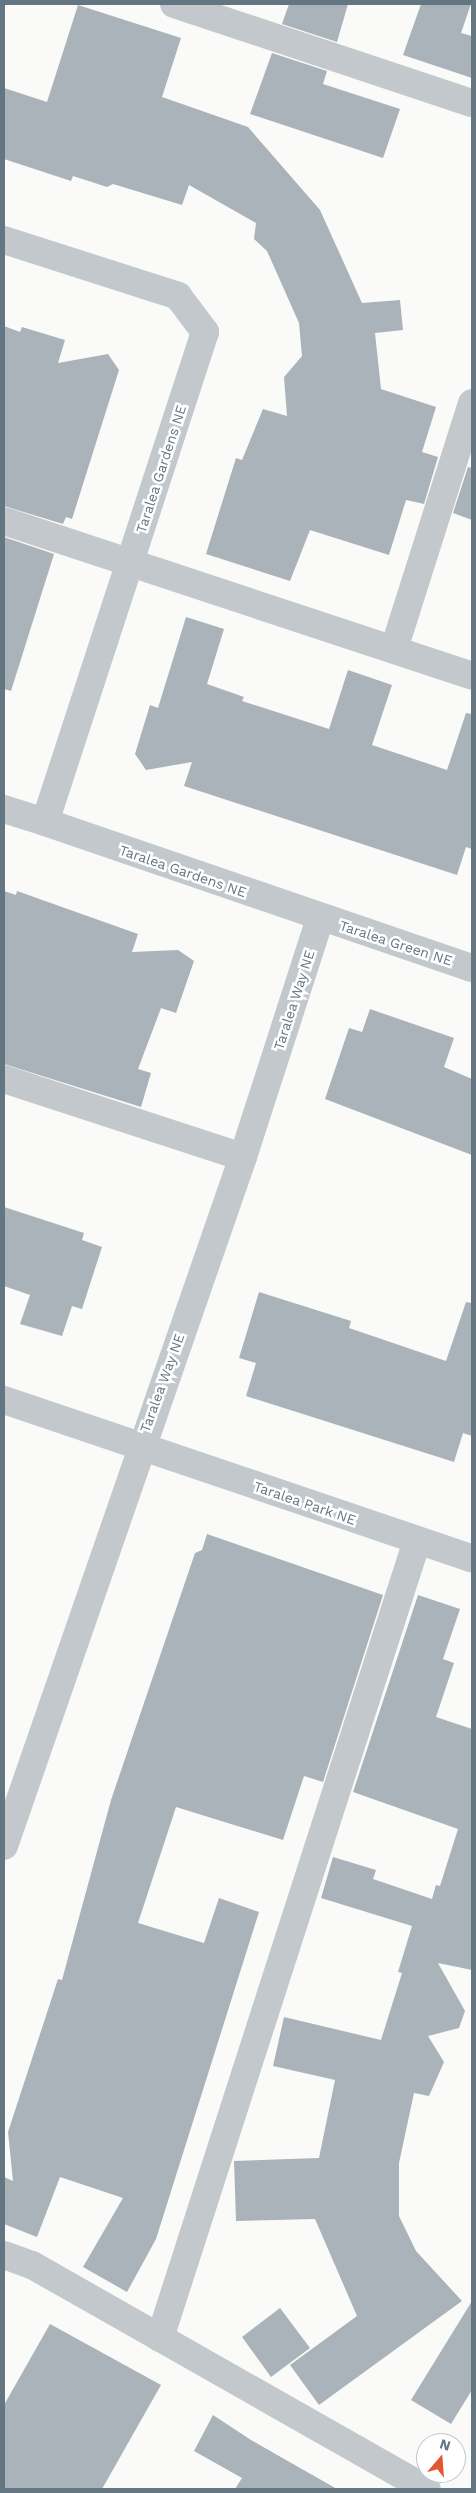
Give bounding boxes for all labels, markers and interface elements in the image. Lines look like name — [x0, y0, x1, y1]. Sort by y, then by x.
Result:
street label: Taralea Gardens NE — [132, 403, 190, 535]
street label: Taralea Gardens NE — [117, 841, 249, 901]
street label: Taralea Green NE — [337, 917, 455, 969]
street label: Taralea Way NE — [270, 947, 318, 1053]
street label: Taralea Way NE — [136, 1331, 188, 1435]
street label: Taralea Park NE — [251, 1478, 359, 1528]
north arrow — [416, 2433, 466, 2483]
text: N — [438, 2435, 453, 2454]

